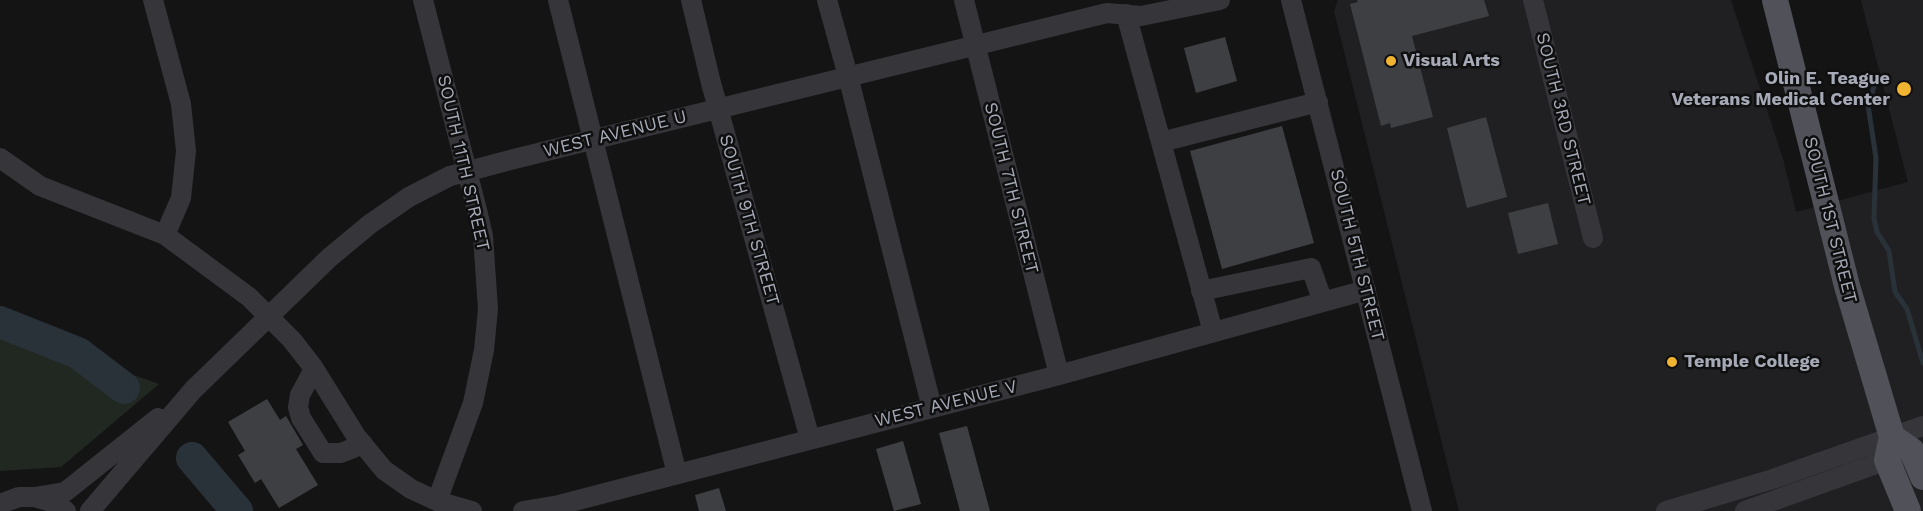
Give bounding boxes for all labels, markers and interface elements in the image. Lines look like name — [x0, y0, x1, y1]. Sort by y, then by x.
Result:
street label: SOUTH 3RD STREET — [1531, 30, 1595, 208]
place label: Visual Arts — [1403, 50, 1500, 72]
marker: Visual Arts — [1384, 54, 1398, 68]
place label: Olin E. Teague Veterans Medical Center — [1671, 68, 1890, 110]
street label: SOUTH 11TH STREET — [432, 73, 494, 253]
marker: Olin E. Teague Veterans Medical Center — [1895, 80, 1913, 98]
street label: SOUTH 7TH STREET — [979, 100, 1043, 276]
street label: WEST AVENUE U — [541, 106, 689, 162]
street label: SOUTH 9TH STREET — [714, 132, 784, 308]
street label: SOUTH 1ST STREET — [1799, 135, 1861, 305]
street label: SOUTH 5TH STREET — [1325, 167, 1389, 343]
place label: Temple College — [1684, 351, 1820, 373]
marker: Temple College — [1665, 355, 1679, 369]
street label: WEST AVENUE V — [873, 376, 1019, 432]

